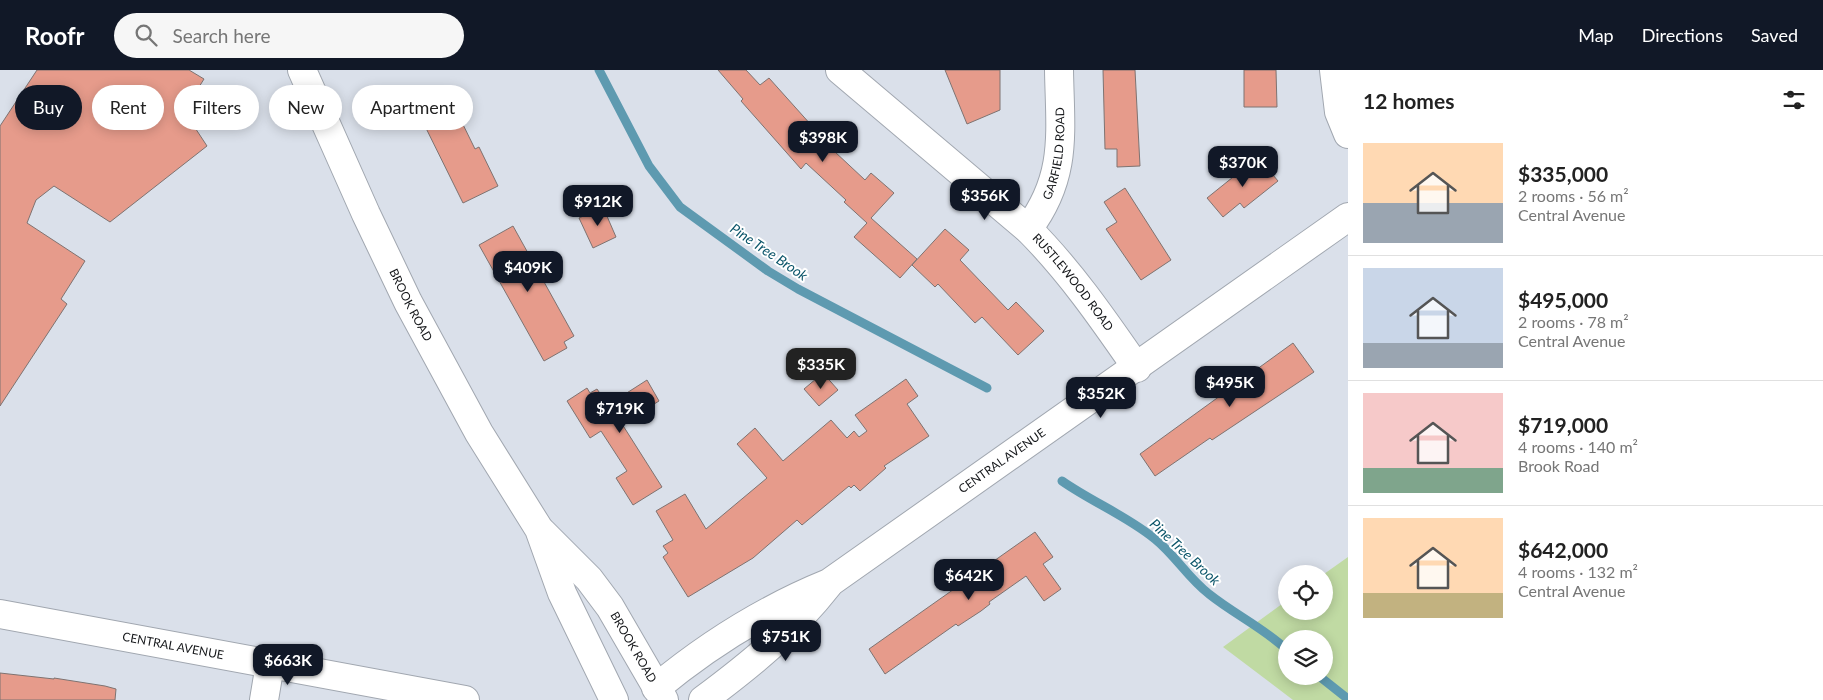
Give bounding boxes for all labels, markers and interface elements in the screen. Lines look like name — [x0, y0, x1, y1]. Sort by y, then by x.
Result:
search box — [114, 13, 464, 58]
text: Roofr — [25, 21, 84, 50]
icon: search — [132, 21, 160, 49]
text: Search here — [172, 24, 270, 47]
text: Map — [1578, 24, 1614, 46]
text: Directions — [1642, 24, 1723, 46]
text: Saved — [1751, 24, 1798, 46]
chip: Buy — [15, 85, 82, 130]
chip: Rent — [92, 85, 164, 130]
chip: Filters — [174, 85, 259, 130]
chip: New — [269, 85, 342, 130]
chip: Apartment — [352, 85, 473, 130]
icon: filters — [1780, 86, 1808, 114]
text: 12 homes — [1363, 88, 1454, 113]
street label: GARFIELD ROAD — [1039, 107, 1067, 202]
pin: $398K — [788, 121, 858, 163]
text: $398K — [799, 127, 847, 146]
pin: $370K — [1208, 146, 1278, 188]
text: $370K — [1219, 152, 1267, 171]
text: $335,000 — [1518, 161, 1608, 186]
icon: home — [1403, 163, 1463, 223]
pin: $356K — [950, 178, 1020, 221]
pin: $912K — [563, 184, 633, 227]
text: $356K — [961, 185, 1009, 204]
text: 2 rooms · 56 m² — [1518, 186, 1629, 205]
text: $912K — [574, 191, 622, 210]
text: Central Avenue — [1518, 205, 1625, 224]
water label: Pine Tree Brook — [727, 219, 811, 284]
street label: RUSTLEWOOD ROAD — [1029, 230, 1117, 334]
pin: $409K — [493, 250, 563, 293]
text: $409K — [504, 257, 552, 276]
street label: BROOK ROAD — [386, 266, 436, 344]
text: $495,000 — [1518, 287, 1608, 312]
icon: home — [1403, 288, 1463, 348]
text: 2 rooms · 78 m² — [1518, 312, 1629, 331]
text: Central Avenue — [1518, 331, 1625, 350]
pin: $335K — [786, 348, 856, 390]
text: $335K — [797, 354, 845, 373]
pin: $495K — [1195, 366, 1265, 408]
text: $495K — [1206, 372, 1254, 391]
pin: $352K — [1066, 376, 1136, 419]
text: $352K — [1077, 383, 1125, 402]
pin: $719K — [585, 392, 655, 434]
text: $719K — [596, 398, 644, 417]
text: $719,000 — [1518, 412, 1608, 437]
icon: home — [1403, 413, 1463, 473]
street label: CENTRAL AVENUE — [955, 425, 1048, 496]
text: 4 rooms · 140 m² — [1518, 437, 1638, 456]
text: Brook Road — [1518, 456, 1600, 475]
water label: Pine Tree Brook — [1147, 515, 1224, 589]
text: $642,000 — [1518, 537, 1608, 562]
icon: home — [1403, 538, 1463, 598]
pin: $642K — [934, 558, 1004, 601]
text: 4 rooms · 132 m² — [1518, 562, 1638, 581]
text: $642K — [945, 565, 993, 584]
map controls — [1278, 565, 1333, 685]
button: locate — [1278, 565, 1333, 620]
text: Central Avenue — [1518, 581, 1625, 600]
street label: BROOK ROAD — [607, 609, 660, 685]
pin: $751K — [751, 620, 821, 662]
text: $751K — [762, 626, 810, 645]
street label: CENTRAL AVENUE — [121, 629, 225, 662]
button: layers — [1278, 630, 1333, 685]
pin: $663K — [253, 644, 323, 686]
text: $663K — [264, 650, 312, 669]

